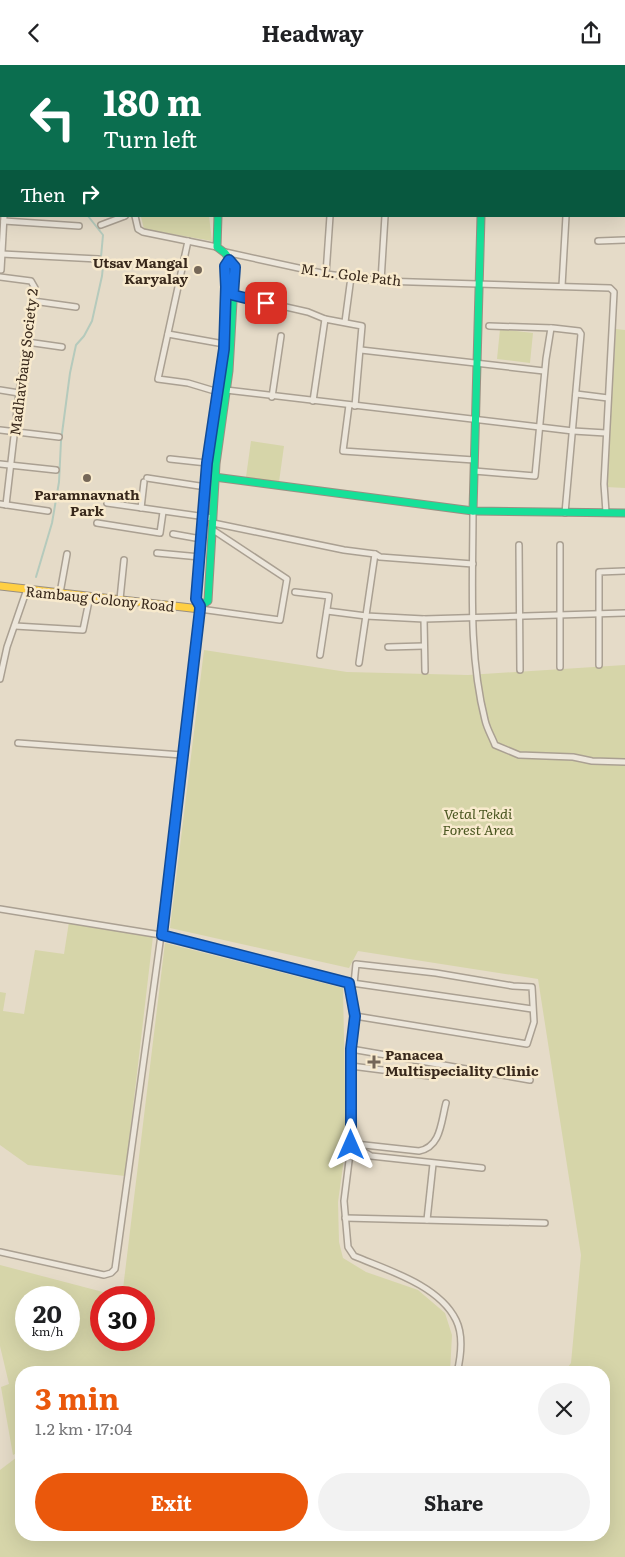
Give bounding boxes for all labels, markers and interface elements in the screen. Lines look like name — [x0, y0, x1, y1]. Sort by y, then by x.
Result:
text: Headway — [261, 16, 364, 49]
icon: back — [20, 19, 48, 47]
icon: share — [577, 19, 605, 47]
text: 180 m — [103, 75, 202, 127]
icon: left — [20, 85, 85, 150]
text: Turn left — [103, 122, 197, 155]
text: Then — [20, 180, 66, 208]
icon: right — [76, 180, 104, 208]
place label: Utsav Mangal Karyalay — [93, 252, 188, 288]
street label: M. L. Gole Path — [299, 258, 403, 290]
marker: Utsav Mangal Karyalay — [192, 264, 204, 276]
pin — [245, 282, 287, 324]
street label: Madhavbaug Society 2 — [4, 287, 42, 437]
icon: arrive — [252, 289, 280, 317]
marker: Paramnavnath Park — [81, 472, 93, 484]
place label: Paramnavnath Park — [34, 484, 140, 520]
street label: Rambaug Colony Road — [25, 580, 176, 616]
park label: Vetal Tekdi Forest Area — [442, 803, 514, 839]
place label: Panacea Multispeciality Clinic — [385, 1044, 539, 1080]
marker: Panacea Multispeciality Clinic — [367, 1055, 381, 1069]
position arrow — [324, 1118, 376, 1170]
speed limit sign: 30 — [90, 1286, 155, 1351]
text: 20 — [33, 1294, 62, 1331]
text: km/h — [32, 1322, 63, 1340]
text: 3 min — [35, 1375, 119, 1419]
button: close — [538, 1383, 590, 1435]
text: 1.2 km · 17:04 — [35, 1416, 132, 1440]
button: Exit — [35, 1473, 308, 1531]
button: Share — [318, 1473, 590, 1531]

